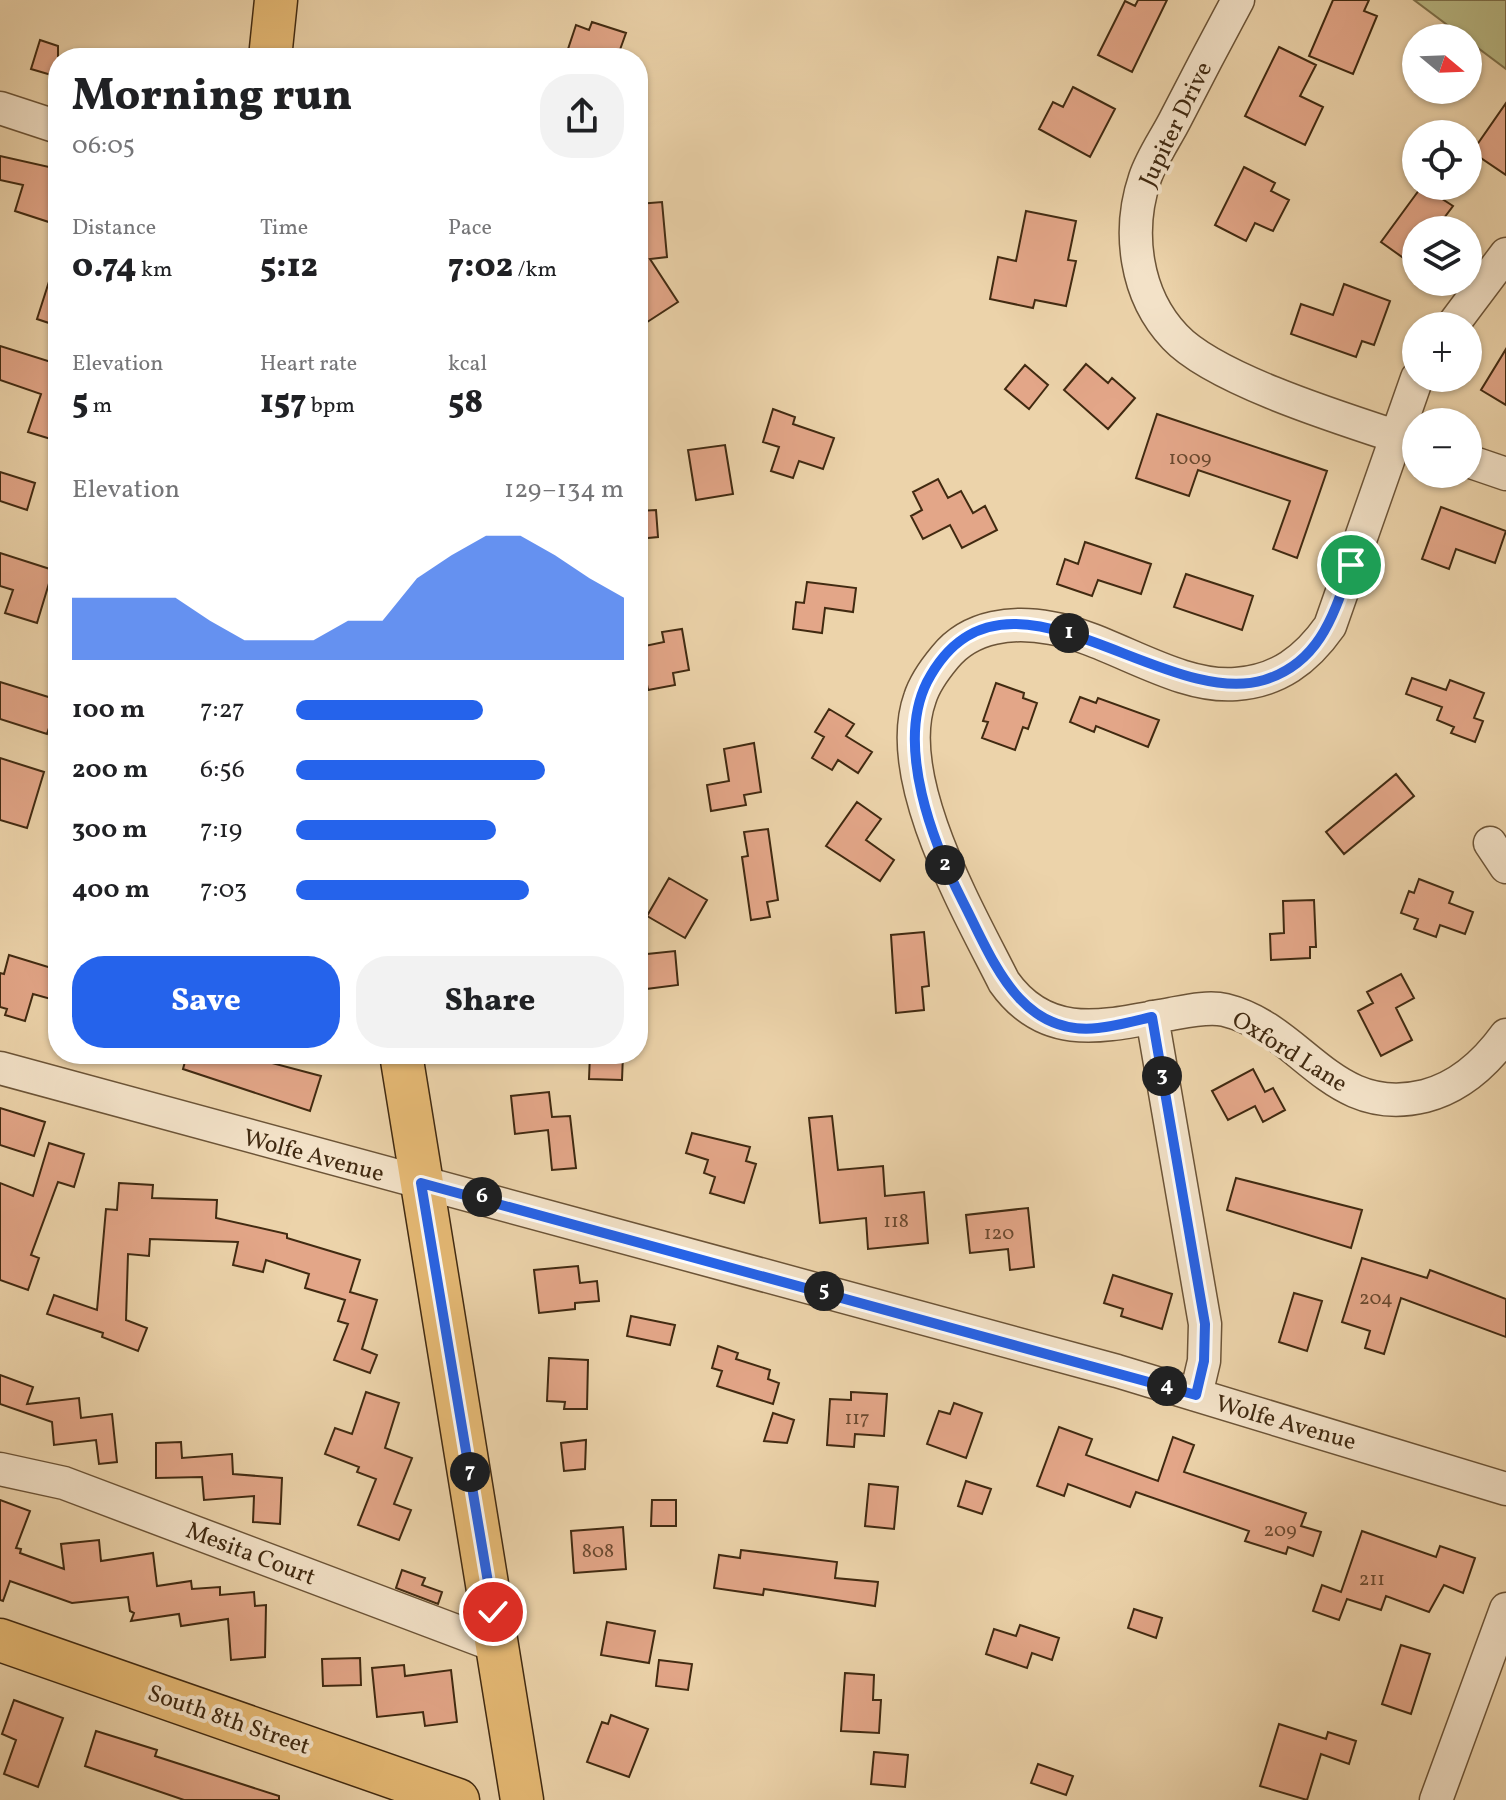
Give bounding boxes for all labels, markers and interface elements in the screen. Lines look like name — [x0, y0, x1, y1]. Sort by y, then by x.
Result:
north arrow — [1402, 24, 1482, 104]
map controls — [1402, 24, 1482, 488]
street label: Jupiter Drive — [1132, 57, 1222, 193]
text: Morning run — [72, 67, 352, 128]
button: share — [540, 74, 624, 158]
button: locate — [1402, 120, 1482, 200]
text: 06:05 — [72, 128, 135, 164]
text: Distance — [72, 213, 156, 244]
text: Time — [260, 213, 308, 244]
text: Pace — [448, 213, 492, 244]
button: layers — [1402, 216, 1482, 296]
text: 0.74 — [72, 244, 137, 291]
text: 5:12 — [260, 244, 318, 291]
text: 7:02 — [448, 244, 513, 291]
text: km — [137, 255, 173, 286]
text: /km — [513, 255, 557, 286]
button: + — [1402, 312, 1482, 392]
text: Elevation — [72, 349, 163, 380]
text: Heart rate — [260, 349, 357, 380]
text: kcal — [448, 349, 487, 380]
text: 5 — [72, 380, 88, 427]
text: 157 — [260, 380, 306, 427]
text: 58 — [448, 380, 483, 427]
text: m — [88, 391, 112, 422]
text: bpm — [306, 391, 355, 422]
button: − — [1402, 408, 1482, 488]
house number: 1009 — [1169, 445, 1211, 473]
text: Elevation — [72, 472, 180, 508]
text: 129–134 m — [504, 472, 624, 508]
pin — [1317, 531, 1385, 599]
icon: arrive — [1329, 543, 1373, 587]
pin: 1 — [1049, 613, 1089, 653]
text: 1 — [1065, 617, 1073, 648]
text: 100 m — [72, 692, 145, 728]
text: 7:27 — [200, 692, 245, 728]
text: 200 m — [72, 752, 148, 788]
text: 6:56 — [200, 752, 245, 788]
text: 300 m — [72, 812, 148, 848]
text: 7:19 — [200, 812, 242, 848]
pin: 2 — [925, 845, 965, 885]
text: 2 — [939, 849, 951, 880]
text: 400 m — [72, 872, 150, 908]
text: 7:03 — [200, 872, 247, 908]
button: Save — [72, 956, 340, 1048]
button: Share — [356, 956, 624, 1048]
street label: Oxford Lane — [1225, 1004, 1353, 1102]
pin: 3 — [1142, 1056, 1182, 1096]
text: 3 — [1156, 1060, 1168, 1091]
street label: Wolfe Avenue — [239, 1122, 388, 1192]
pin: 6 — [462, 1177, 502, 1217]
text: 6 — [476, 1181, 488, 1212]
house number: 118 — [883, 1208, 909, 1236]
house number: 120 — [984, 1220, 1014, 1248]
pin: 5 — [804, 1271, 844, 1311]
text: 5 — [819, 1275, 829, 1306]
house number: 204 — [1359, 1285, 1393, 1313]
pin: 4 — [1147, 1366, 1187, 1406]
text: 4 — [1160, 1370, 1174, 1401]
street label: Wolfe Avenue — [1211, 1388, 1360, 1460]
house number: 117 — [844, 1405, 870, 1433]
pin: 7 — [450, 1452, 490, 1492]
text: 7 — [465, 1456, 475, 1487]
street label: Mesita Court — [181, 1515, 320, 1595]
house number: 209 — [1263, 1517, 1297, 1545]
house number: 808 — [582, 1538, 614, 1566]
house number: 211 — [1359, 1566, 1385, 1594]
pin — [459, 1578, 527, 1646]
icon: check — [471, 1590, 515, 1634]
street label: South 8th Street — [143, 1677, 314, 1765]

